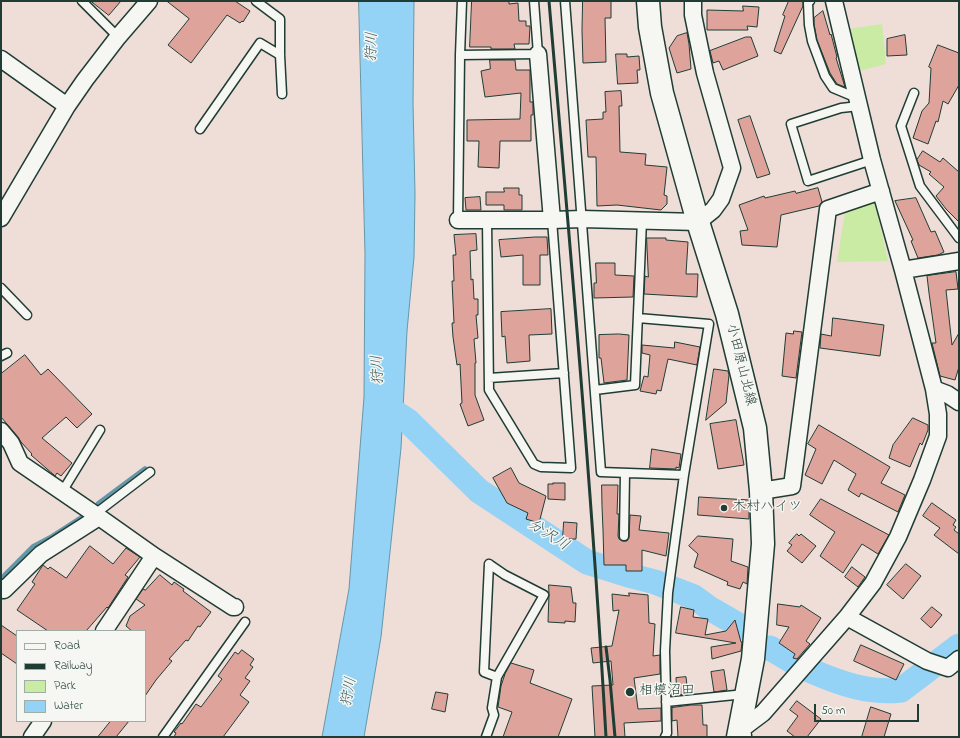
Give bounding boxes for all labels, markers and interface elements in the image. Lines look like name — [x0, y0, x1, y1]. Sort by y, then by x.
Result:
water label: 狩川 — [363, 32, 383, 62]
street label: 小田原山北線 — [722, 322, 758, 408]
water label: 狩川 — [369, 355, 389, 385]
place label: 木村ハイツ — [732, 500, 802, 516]
marker: 木村ハイツ — [719, 503, 729, 513]
water label: 分沢川 — [524, 516, 572, 556]
legend — [16, 630, 146, 722]
text: Road — [54, 637, 80, 655]
text: Railway — [54, 657, 92, 675]
water label: 狩川 — [339, 676, 361, 708]
text: Park — [54, 677, 76, 695]
place label: 相模沼田 — [639, 684, 695, 700]
marker: 相模沼田 — [624, 686, 636, 698]
scale bar — [816, 696, 921, 722]
text: Water — [54, 697, 83, 715]
text: 50 m — [821, 702, 845, 720]

